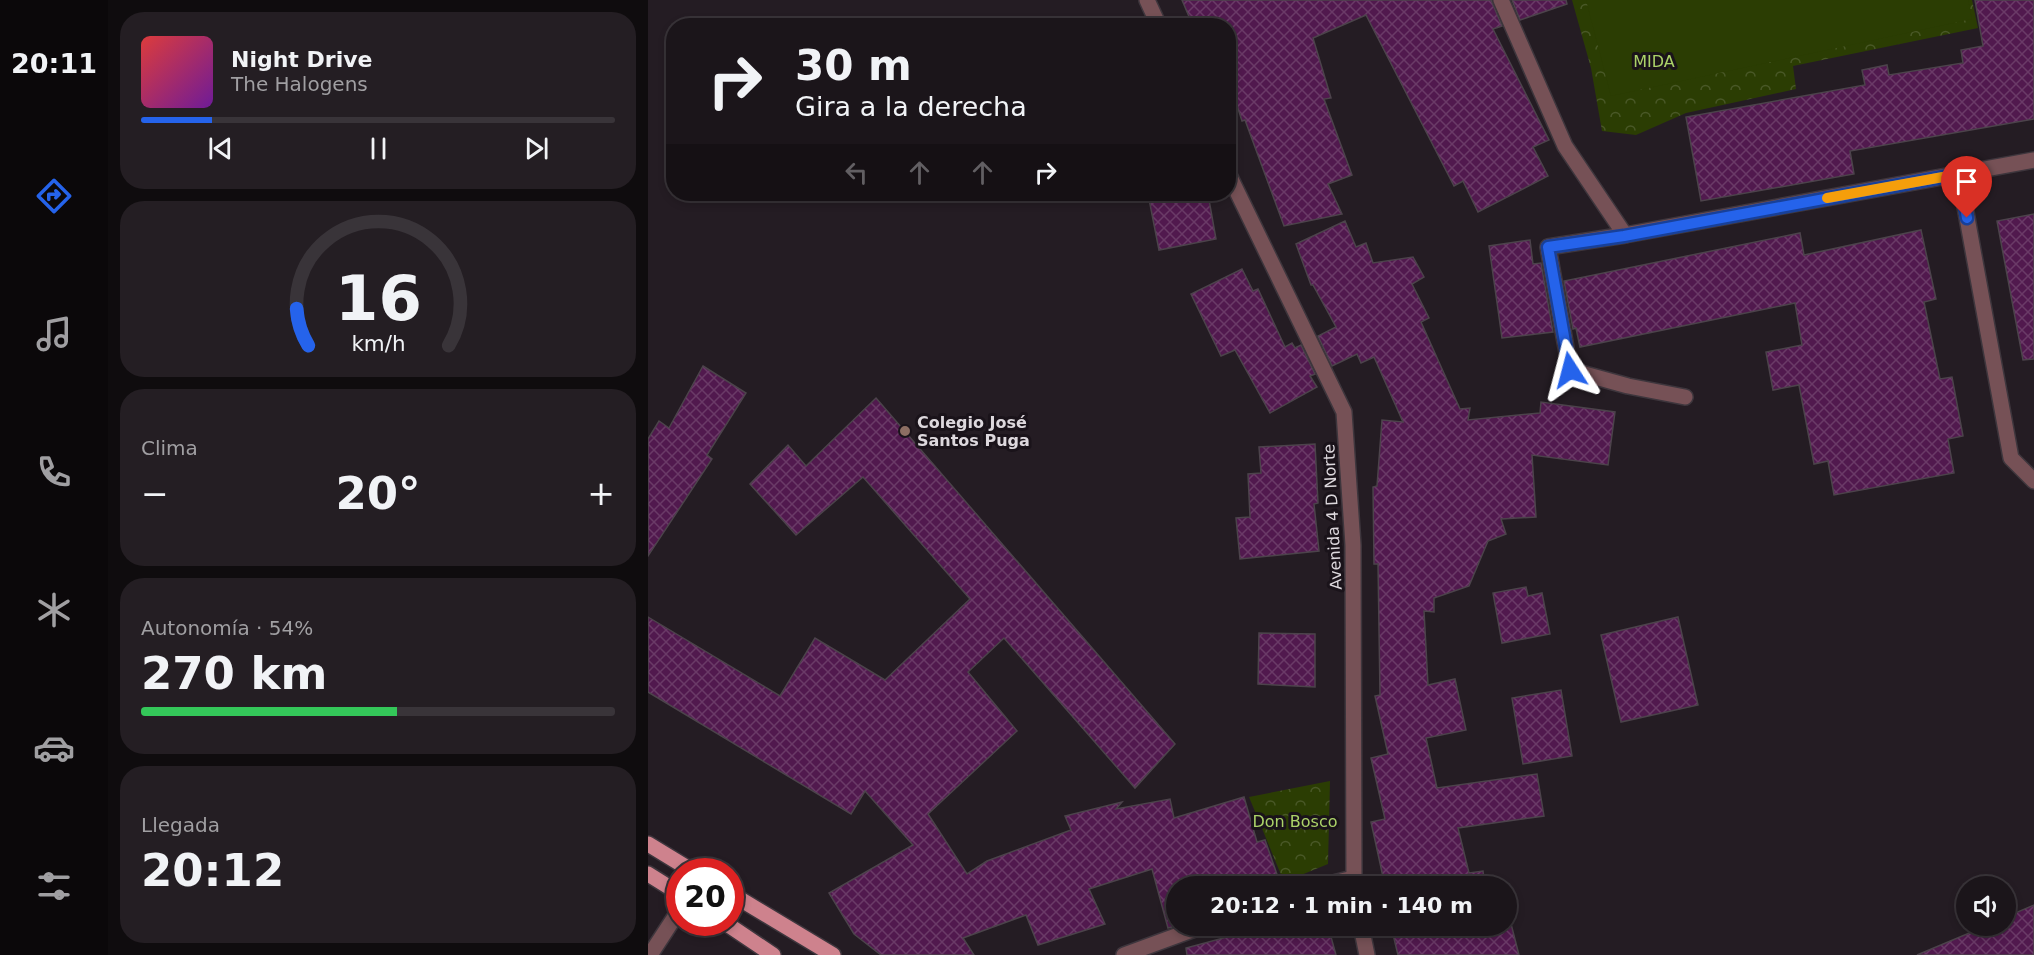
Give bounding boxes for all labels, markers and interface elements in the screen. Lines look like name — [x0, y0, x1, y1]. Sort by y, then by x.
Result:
text: 30 m — [795, 41, 912, 90]
icon: right — [696, 42, 774, 120]
text: Night Drive — [231, 47, 372, 72]
text: 20:11 — [11, 48, 97, 79]
park label: MIDA — [1633, 52, 1675, 71]
text: The Halogens — [231, 72, 368, 96]
text: Gira a la derecha — [795, 91, 1027, 122]
icon: previous — [204, 132, 237, 165]
icon: pause — [362, 132, 395, 165]
icon: next — [520, 132, 553, 165]
icon: left — [840, 156, 873, 189]
icon: ahead — [903, 156, 936, 189]
icon: ahead — [966, 156, 999, 189]
icon: right — [1029, 156, 1062, 189]
pin — [1941, 156, 1992, 218]
icon: arrive — [1950, 165, 1983, 198]
icon: directions — [33, 175, 75, 217]
text: 16 — [335, 262, 421, 335]
icon: music — [33, 313, 75, 355]
text: km/h — [351, 331, 405, 356]
position arrow — [1538, 338, 1602, 402]
place label: Colegio José Santos Puga — [917, 413, 1030, 450]
marker: Colegio José Santos Puga — [898, 424, 912, 438]
text: Clima — [141, 436, 198, 460]
street label: Avenida 4 D Norte — [1319, 444, 1346, 590]
icon: phone — [33, 451, 75, 493]
text: 20° — [335, 467, 421, 520]
text: − — [141, 474, 169, 513]
text: + — [587, 474, 615, 513]
icon: climate — [33, 589, 75, 631]
text: Autonomía · 54% — [141, 616, 313, 640]
text: 270 km — [141, 647, 327, 700]
icon: car — [33, 727, 75, 769]
park label: Don Bosco — [1252, 812, 1338, 831]
text: Llegada — [141, 813, 220, 837]
text: 20:12 — [141, 844, 284, 897]
speed limit sign: 20 — [666, 858, 744, 936]
icon: filters — [33, 865, 75, 907]
map controls — [1956, 876, 2016, 936]
button: sound — [1956, 876, 2016, 936]
text: 20:12 · 1 min · 140 m — [1210, 893, 1473, 918]

